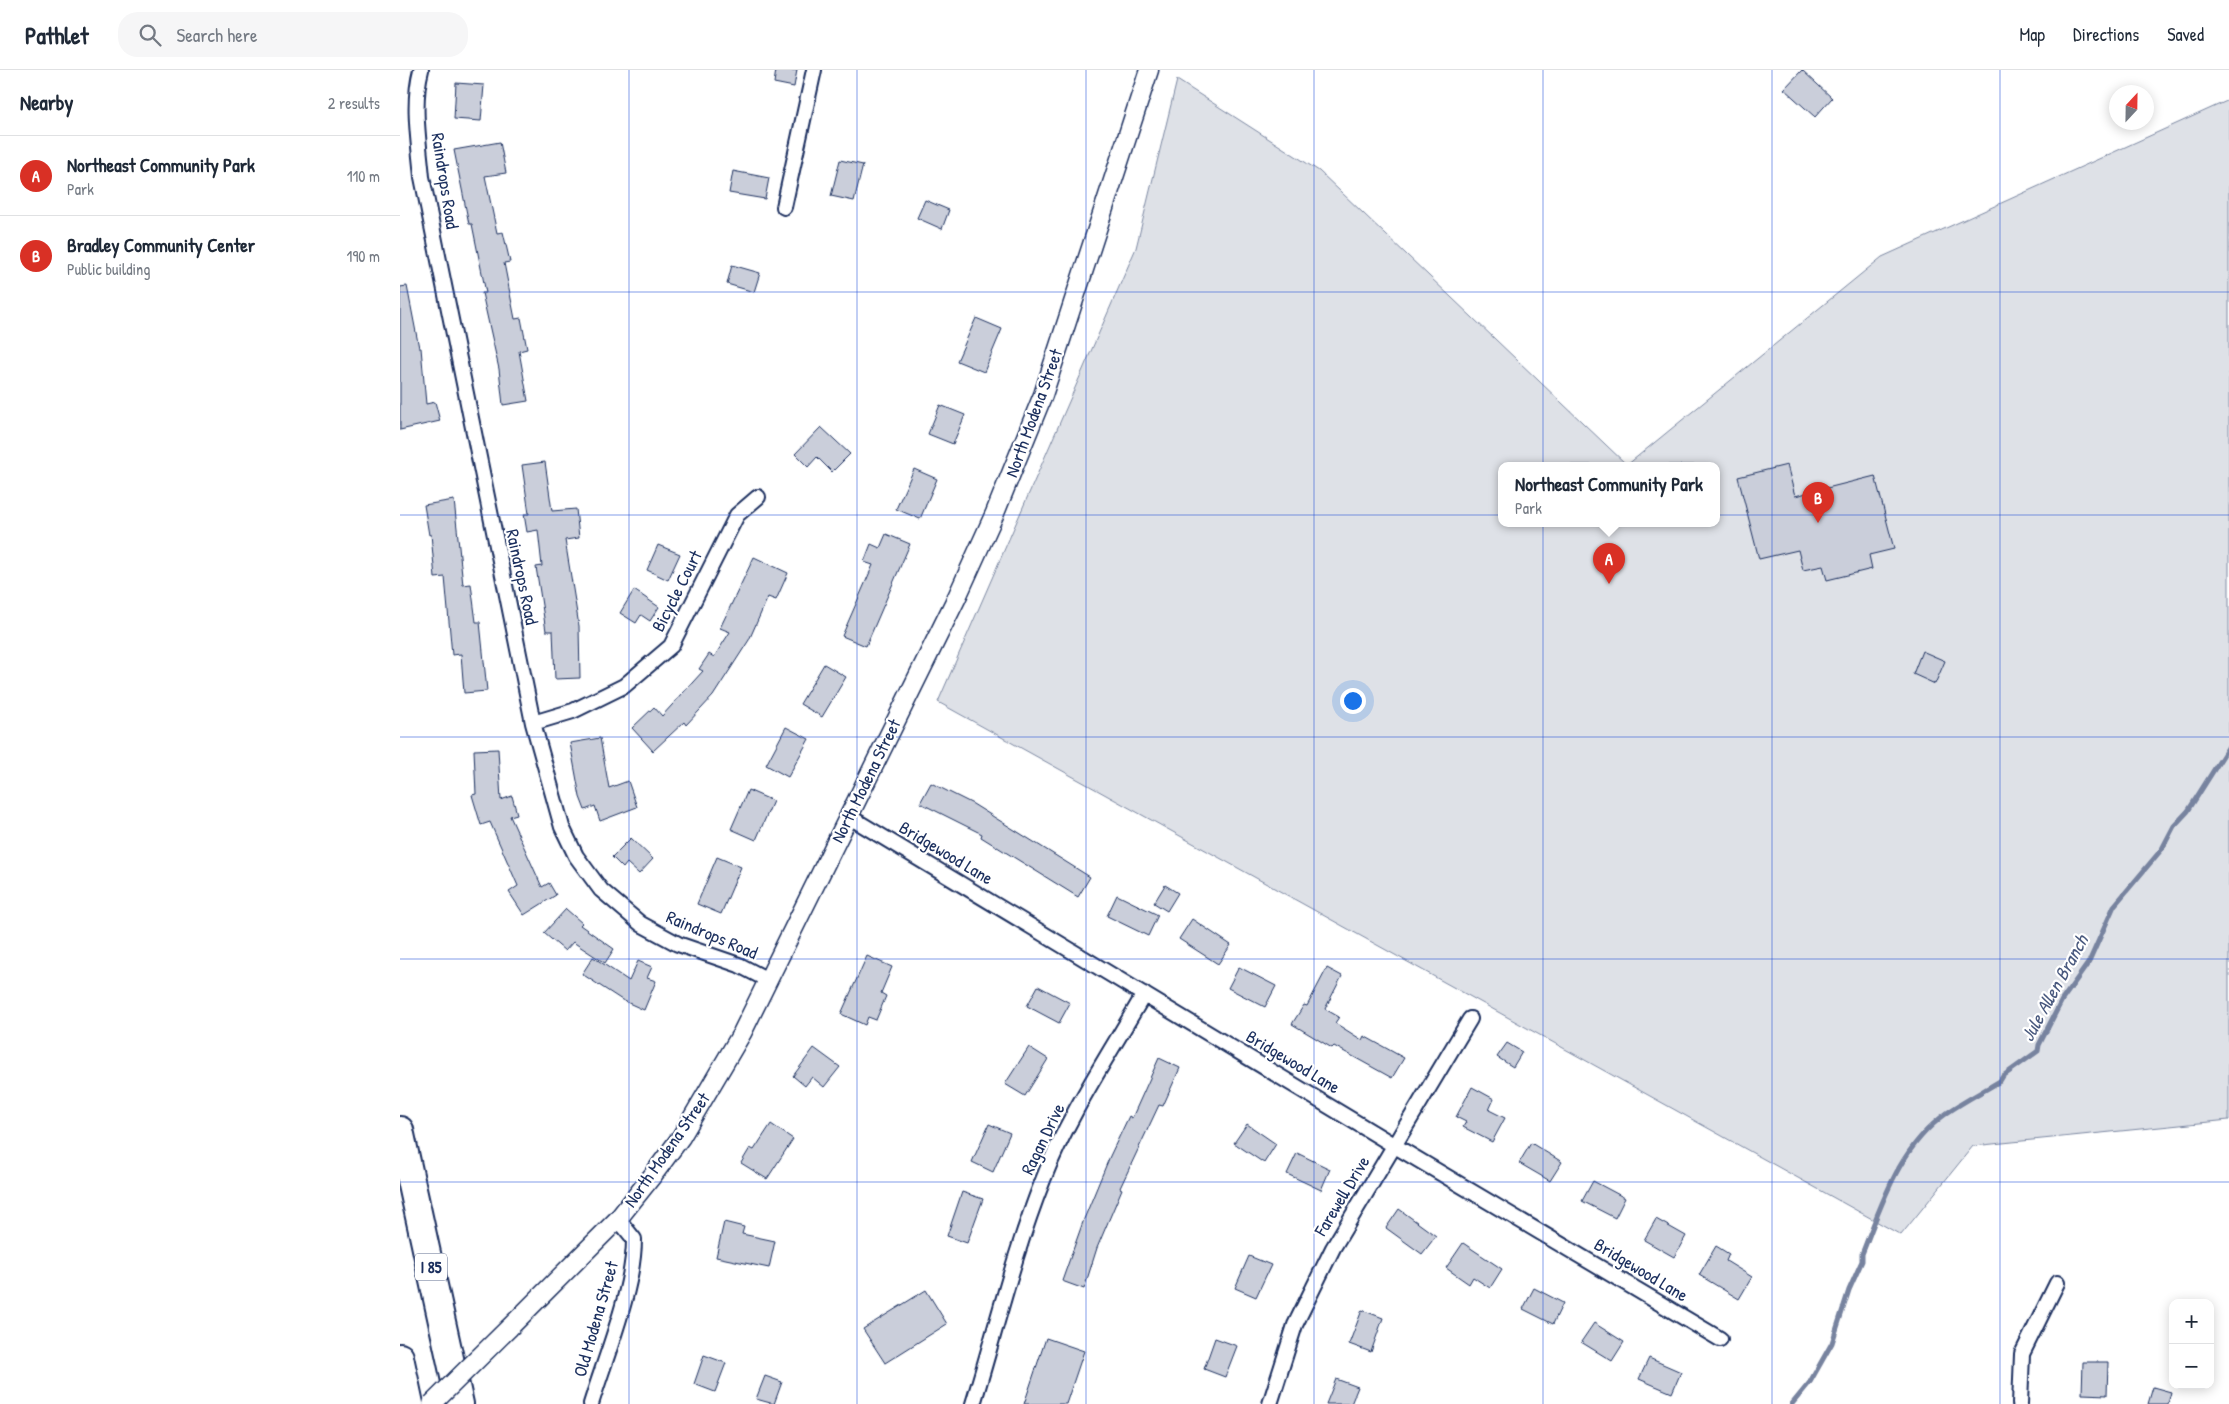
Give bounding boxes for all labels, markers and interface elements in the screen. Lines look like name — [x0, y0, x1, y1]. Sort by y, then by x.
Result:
search box — [118, 12, 468, 57]
text: Pathlet — [25, 19, 88, 51]
icon: search — [136, 21, 164, 49]
text: Search here — [176, 22, 258, 48]
text: Map — [2020, 22, 2045, 47]
text: Directions — [2073, 22, 2139, 47]
text: Saved — [2167, 22, 2204, 47]
north arrow — [2109, 85, 2154, 130]
text: Nearby — [20, 88, 73, 117]
text: 2 results — [328, 92, 380, 114]
street label: Raindrops Road — [426, 131, 465, 231]
text: Northeast Community Park — [67, 152, 255, 178]
text: A — [32, 165, 40, 187]
text: 110 m — [347, 165, 380, 187]
text: Park — [67, 178, 94, 200]
text: Bradley Community Center — [67, 232, 255, 258]
text: B — [32, 245, 40, 267]
text: 190 m — [347, 245, 380, 267]
text: Public building — [67, 258, 150, 280]
street label: North Modena Street — [999, 344, 1069, 481]
popup — [1498, 462, 1720, 527]
text: Northeast Community Park — [1515, 471, 1703, 497]
pin: B — [1802, 482, 1834, 523]
text: Park — [1515, 497, 1542, 519]
street label: Raindrops Road — [500, 527, 545, 627]
pin: A — [1593, 543, 1625, 584]
street label: Bicycle Court — [645, 545, 708, 636]
your location — [1340, 688, 1366, 714]
street label: North Modena Street — [825, 714, 907, 847]
street label: Bridgewood Lane — [895, 815, 998, 890]
street label: Raindrops Road — [663, 904, 762, 965]
water label: Jule Allen Branch — [2014, 928, 2095, 1046]
street label: Bridgewood Lane — [1242, 1024, 1345, 1099]
street label: North Modena Street — [618, 1087, 716, 1212]
street label: Ragan Drive — [1015, 1099, 1071, 1179]
street label: Farewell Drive — [1307, 1151, 1375, 1241]
street label: Bridgewood Lane — [1590, 1232, 1693, 1307]
road number: I 85 — [415, 1254, 447, 1280]
street label: Old Modena Street — [567, 1257, 624, 1380]
map controls — [2169, 1299, 2214, 1389]
button: + — [2169, 1299, 2214, 1344]
button: − — [2169, 1344, 2214, 1389]

